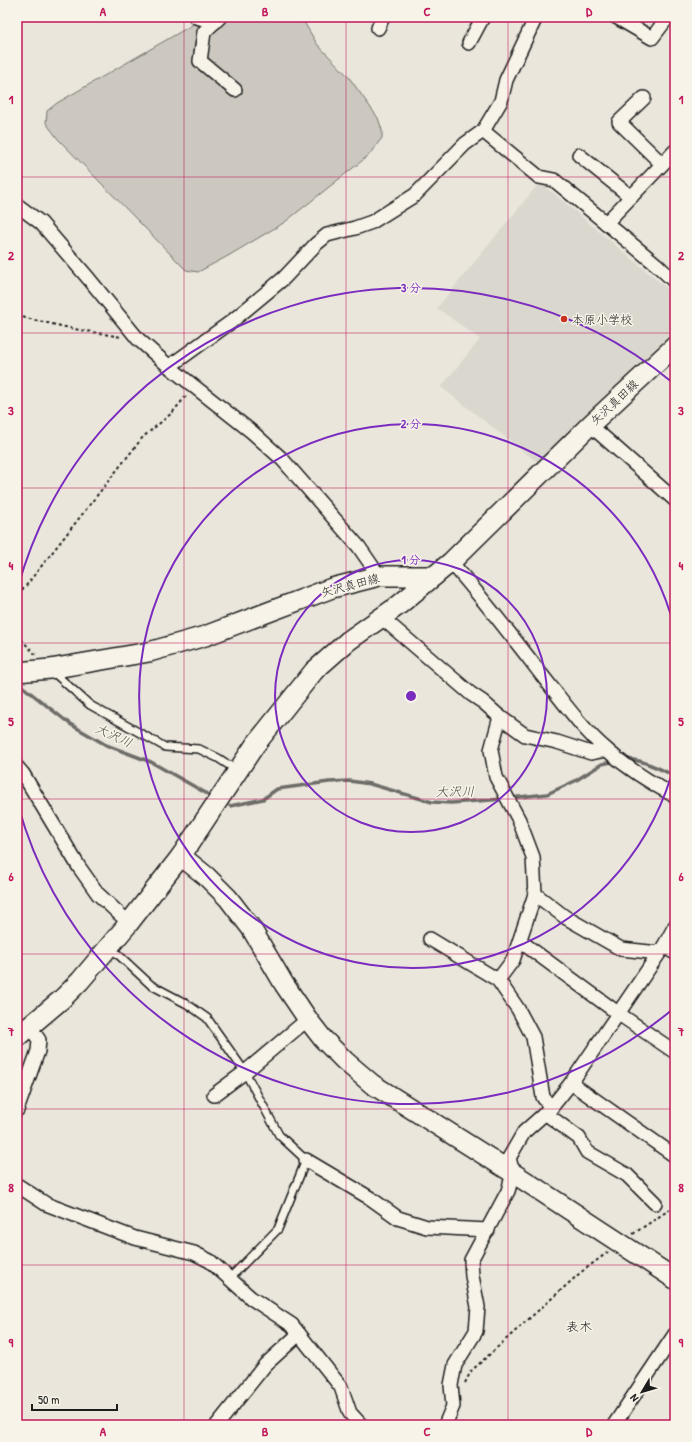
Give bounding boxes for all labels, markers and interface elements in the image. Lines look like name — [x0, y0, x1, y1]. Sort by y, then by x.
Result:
text: A — [100, 2, 107, 20]
text: B — [262, 2, 269, 20]
text: C — [423, 2, 431, 20]
text: D — [586, 2, 593, 20]
text: 1 — [9, 90, 14, 108]
text: 1 — [679, 90, 684, 108]
text: 2 — [8, 246, 15, 264]
text: 2 — [678, 246, 685, 264]
text: 3 分 — [401, 279, 421, 296]
place label: 本原小学校 — [572, 311, 632, 328]
marker: 本原小学校 — [559, 314, 569, 324]
street label: 矢沢真田線 — [586, 375, 642, 429]
text: 3 — [8, 401, 14, 419]
text: 3 — [678, 401, 684, 419]
text: 2 分 — [401, 415, 421, 432]
text: 1 分 — [401, 551, 421, 568]
text: 4 — [9, 556, 14, 574]
text: 4 — [679, 556, 684, 574]
street label: 矢沢真田線 — [319, 569, 381, 601]
centre of rings — [404, 689, 418, 703]
text: 5 — [8, 712, 14, 730]
text: 5 — [678, 712, 684, 730]
water label: 大沢川 — [93, 719, 135, 751]
water label: 大沢川 — [435, 782, 475, 800]
text: 6 — [8, 867, 14, 885]
text: 6 — [678, 867, 684, 885]
text: 7 — [7, 1022, 15, 1040]
text: 7 — [677, 1022, 685, 1040]
text: 8 — [8, 1178, 14, 1196]
text: 8 — [678, 1178, 684, 1196]
district label: 表木 — [566, 1317, 592, 1335]
text: 9 — [9, 1333, 14, 1351]
text: 9 — [679, 1333, 684, 1351]
north arrow — [622, 1372, 662, 1412]
scale bar — [32, 1386, 117, 1412]
text: 50 m — [38, 1391, 59, 1408]
text: N — [627, 1391, 641, 1405]
text: A — [100, 1422, 107, 1440]
text: B — [262, 1422, 269, 1440]
text: C — [423, 1422, 431, 1440]
text: D — [586, 1422, 593, 1440]

